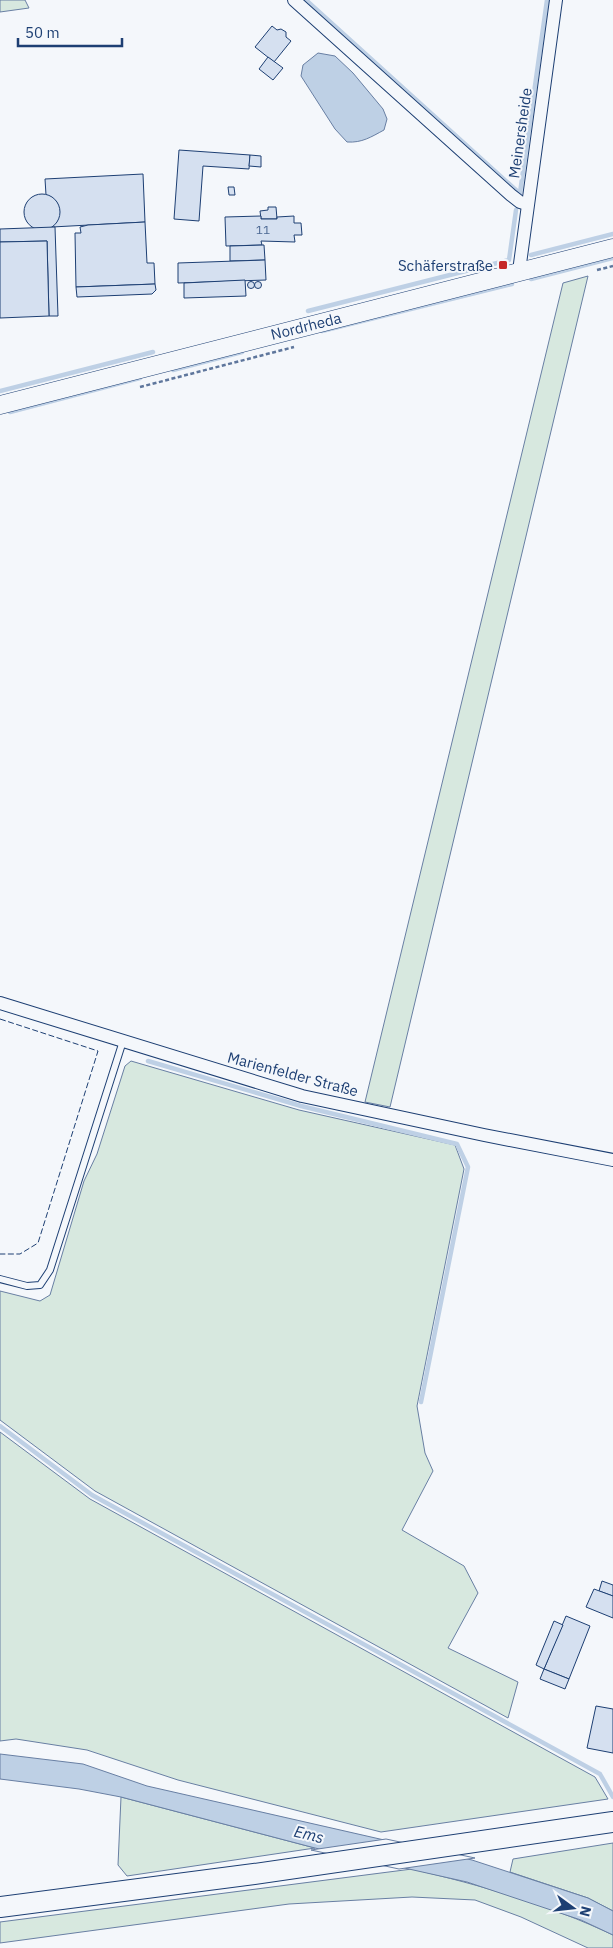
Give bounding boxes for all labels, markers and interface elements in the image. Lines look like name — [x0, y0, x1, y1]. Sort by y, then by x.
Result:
scale bar — [18, 15, 121, 47]
text: 50 m — [25, 23, 60, 42]
street label: Meinersheide — [504, 87, 536, 179]
house number: 11 — [256, 222, 270, 237]
place label: Schäferstraße — [398, 256, 493, 275]
marker: Schäferstraße — [497, 259, 509, 271]
street label: Nordrheda — [269, 308, 343, 344]
street label: Marienfelder Straße — [226, 1047, 360, 1101]
water label: Ems — [292, 1821, 326, 1847]
north arrow — [548, 1883, 598, 1933]
text: N — [576, 1904, 596, 1919]

